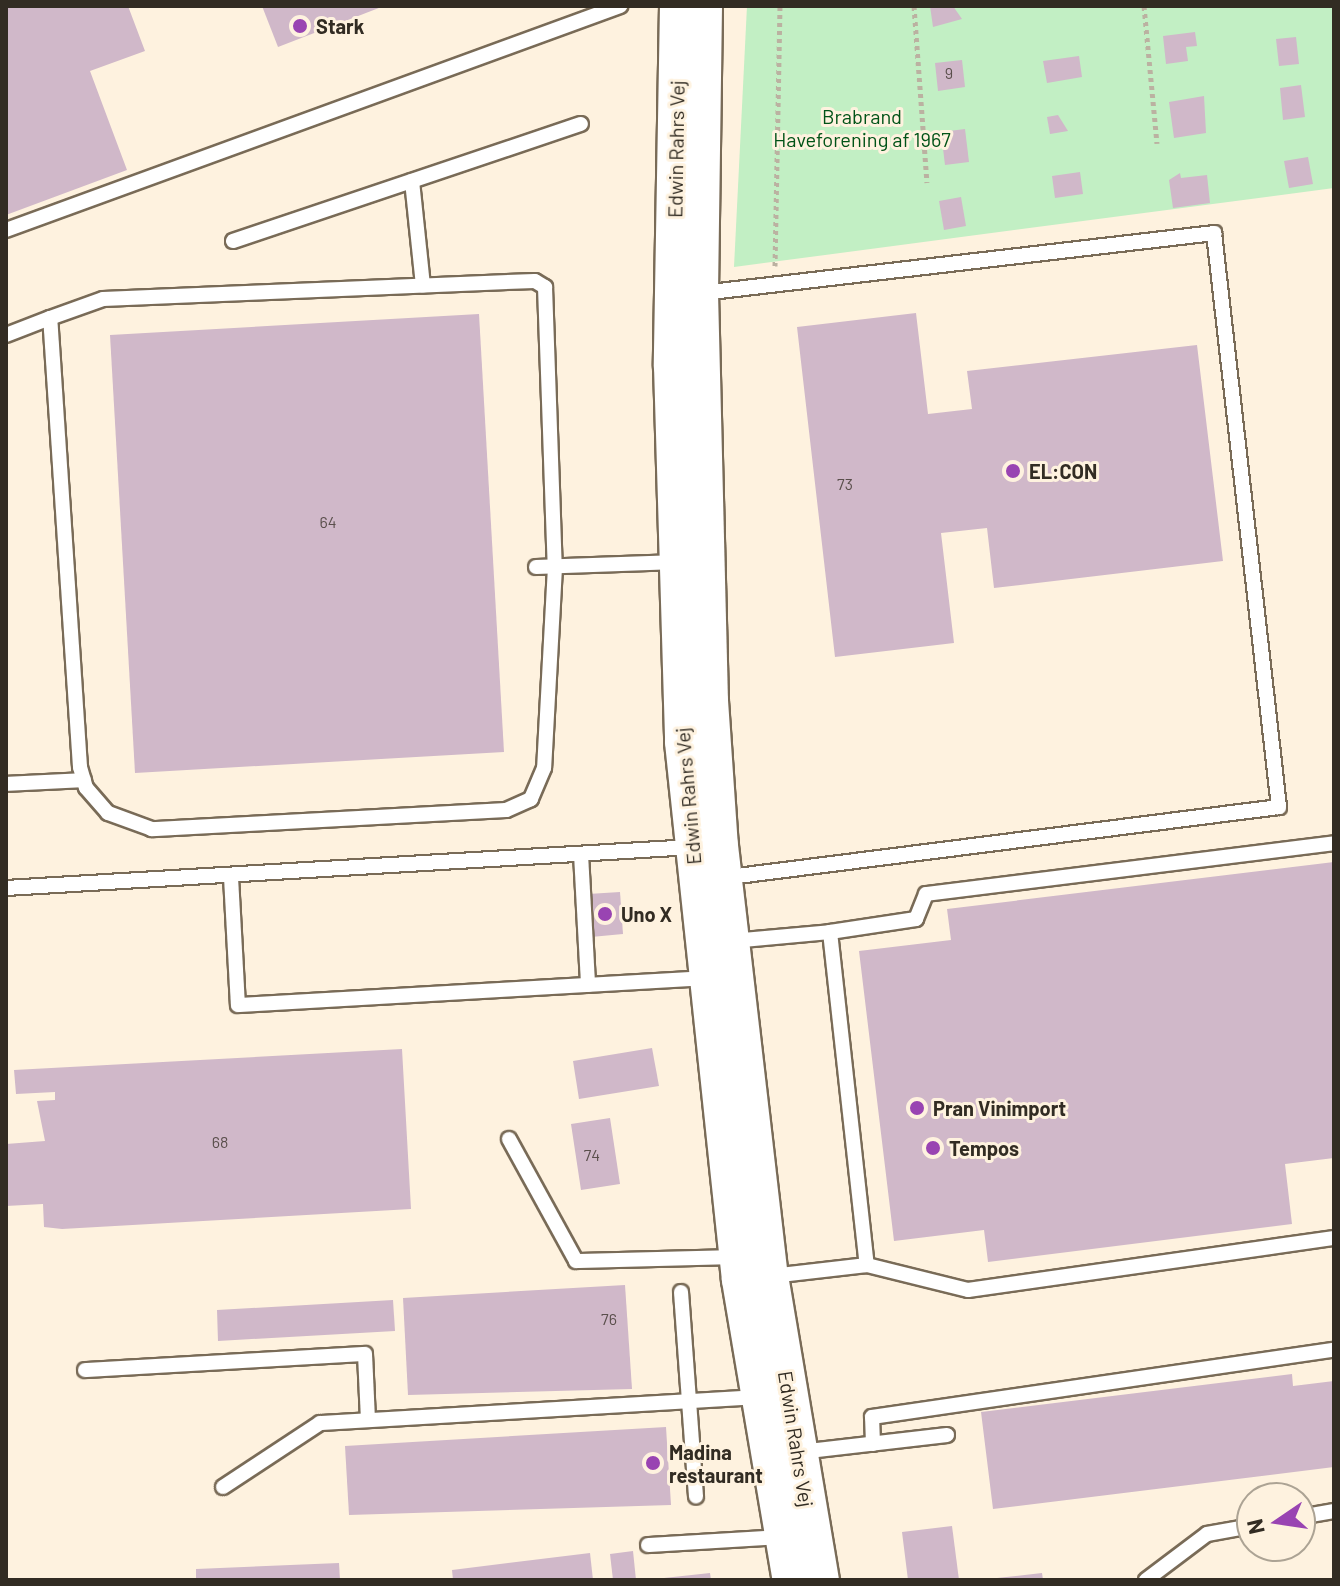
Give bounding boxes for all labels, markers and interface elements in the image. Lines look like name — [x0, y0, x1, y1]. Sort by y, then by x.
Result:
place label: Stark — [316, 14, 364, 38]
marker: Stark — [291, 17, 309, 35]
house number: 9 — [945, 63, 953, 83]
street label: Edwin Rahrs Vej — [663, 80, 689, 218]
park label: Brabrand Haveforening af 1967 — [773, 105, 951, 152]
place label: EL:CON — [1029, 459, 1097, 483]
marker: EL:CON — [1004, 462, 1022, 480]
house number: 73 — [837, 474, 853, 494]
house number: 64 — [319, 512, 337, 532]
street label: Edwin Rahrs Vej — [670, 726, 706, 866]
place label: Uno X — [621, 902, 672, 926]
marker: Uno X — [596, 905, 614, 923]
place label: Pran Vinimport — [933, 1096, 1066, 1120]
marker: Pran Vinimport — [908, 1099, 926, 1117]
house number: 68 — [212, 1132, 228, 1152]
place label: Tempos — [949, 1136, 1019, 1160]
marker: Tempos — [924, 1139, 942, 1157]
house number: 74 — [584, 1145, 600, 1165]
house number: 76 — [601, 1309, 617, 1329]
street label: Edwin Rahrs Vej — [773, 1369, 819, 1509]
place label: Madina restaurant — [669, 1440, 763, 1487]
marker: Madina restaurant — [644, 1454, 662, 1472]
north arrow — [1236, 1482, 1316, 1562]
text: N — [1240, 1517, 1269, 1537]

